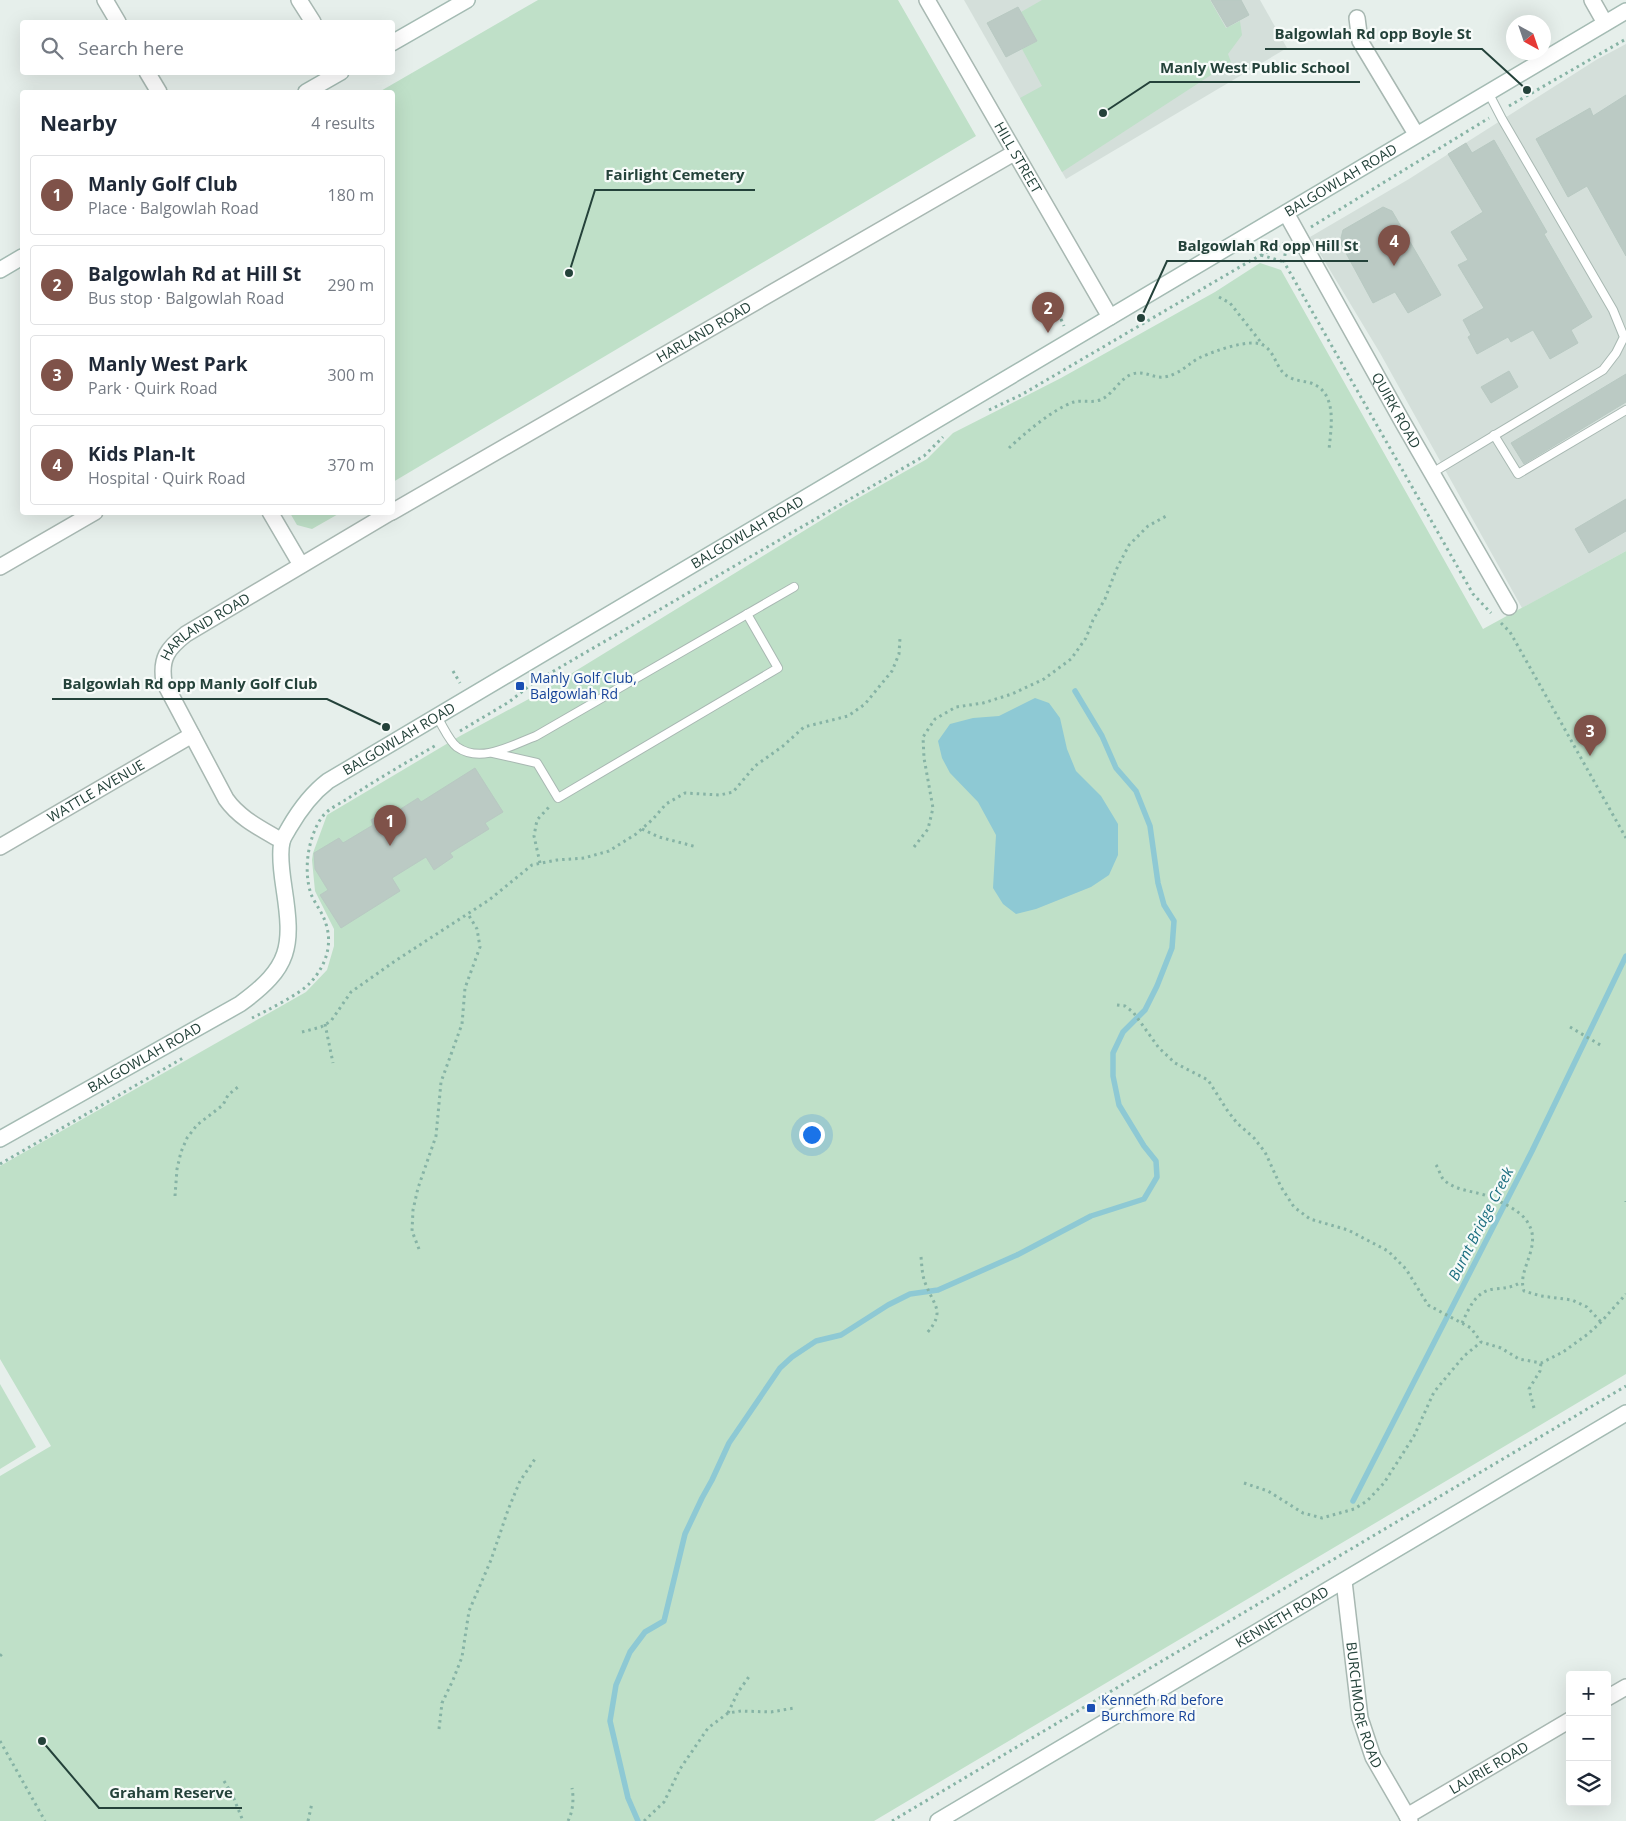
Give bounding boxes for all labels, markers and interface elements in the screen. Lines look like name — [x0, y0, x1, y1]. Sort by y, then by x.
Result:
north arrow — [1506, 15, 1551, 60]
callout: Balgowlah Rd opp Boyle St — [1265, 19, 1482, 49]
search box — [20, 20, 395, 75]
text: Balgowlah Rd opp Boyle St — [1274, 23, 1472, 43]
icon: search — [38, 34, 66, 62]
text: Search here — [78, 35, 184, 61]
callout: Manly West Public School — [1150, 52, 1360, 82]
text: Manly West Public School — [1160, 57, 1350, 77]
text: Nearby — [40, 109, 117, 137]
text: 4 results — [311, 112, 375, 134]
street label: HILL STREET — [990, 118, 1047, 197]
street label: BALGOWLAH ROAD — [1281, 139, 1400, 221]
callout: Fairlight Cemetery — [595, 160, 755, 190]
text: Fairlight Cemetery — [605, 164, 745, 184]
text: Manly Golf Club — [88, 171, 237, 197]
text: 1 — [52, 184, 62, 206]
text: 180 m — [328, 184, 374, 206]
text: Place · Balgowlah Road — [88, 197, 259, 219]
pin: 4 — [1378, 225, 1410, 266]
callout: Balgowlah Rd opp Hill St — [1167, 231, 1368, 261]
text: Balgowlah Rd opp Hill St — [1177, 235, 1359, 255]
text: Balgowlah Rd at Hill St — [88, 261, 301, 287]
text: 2 — [52, 274, 62, 296]
text: 290 m — [328, 274, 374, 296]
text: Bus stop · Balgowlah Road — [88, 287, 284, 309]
pin: 2 — [1032, 292, 1064, 333]
street label: HARLAND ROAD — [652, 297, 755, 367]
text: Manly West Park — [88, 351, 247, 377]
text: 3 — [52, 364, 62, 386]
text: 300 m — [328, 364, 374, 386]
street label: QUIRK ROAD — [1368, 369, 1426, 452]
text: Park · Quirk Road — [88, 377, 218, 399]
text: Kids Plan-It — [88, 441, 195, 467]
text: 4 — [52, 454, 62, 476]
text: 370 m — [328, 454, 374, 476]
text: Hospital · Quirk Road — [88, 467, 246, 489]
street label: BALGOWLAH ROAD — [687, 491, 807, 573]
street label: HARLAND ROAD — [155, 588, 253, 663]
place label: Manly Golf Club, Balgowlah Rd — [530, 668, 637, 703]
callout: Balgowlah Rd opp Manly Golf Club — [52, 669, 327, 699]
text: Balgowlah Rd opp Manly Golf Club — [62, 673, 318, 693]
marker: Manly Golf Club, Balgowlah Rd — [514, 680, 526, 692]
street label: BALGOWLAH ROAD — [339, 698, 459, 779]
pin: 3 — [1574, 715, 1606, 756]
street label: WATTLE AVENUE — [44, 755, 148, 826]
pin: 1 — [374, 805, 406, 846]
street label: BALGOWLAH ROAD — [84, 1018, 205, 1097]
your location — [799, 1122, 825, 1148]
water label: Burnt Bridge Creek — [1443, 1163, 1518, 1284]
street label: KENNETH ROAD — [1232, 1581, 1332, 1652]
street label: BURCHMORE ROAD — [1342, 1641, 1387, 1771]
map controls — [1566, 1671, 1611, 1806]
button: + — [1566, 1671, 1611, 1716]
place label: Kenneth Rd before Burchmore Rd — [1101, 1690, 1224, 1725]
marker: Kenneth Rd before Burchmore Rd — [1085, 1702, 1097, 1714]
button: − — [1566, 1716, 1611, 1761]
street label: LAURIE ROAD — [1445, 1737, 1532, 1798]
button: layers — [1566, 1761, 1611, 1806]
callout: Graham Reserve — [99, 1778, 242, 1808]
text: Graham Reserve — [109, 1782, 233, 1802]

